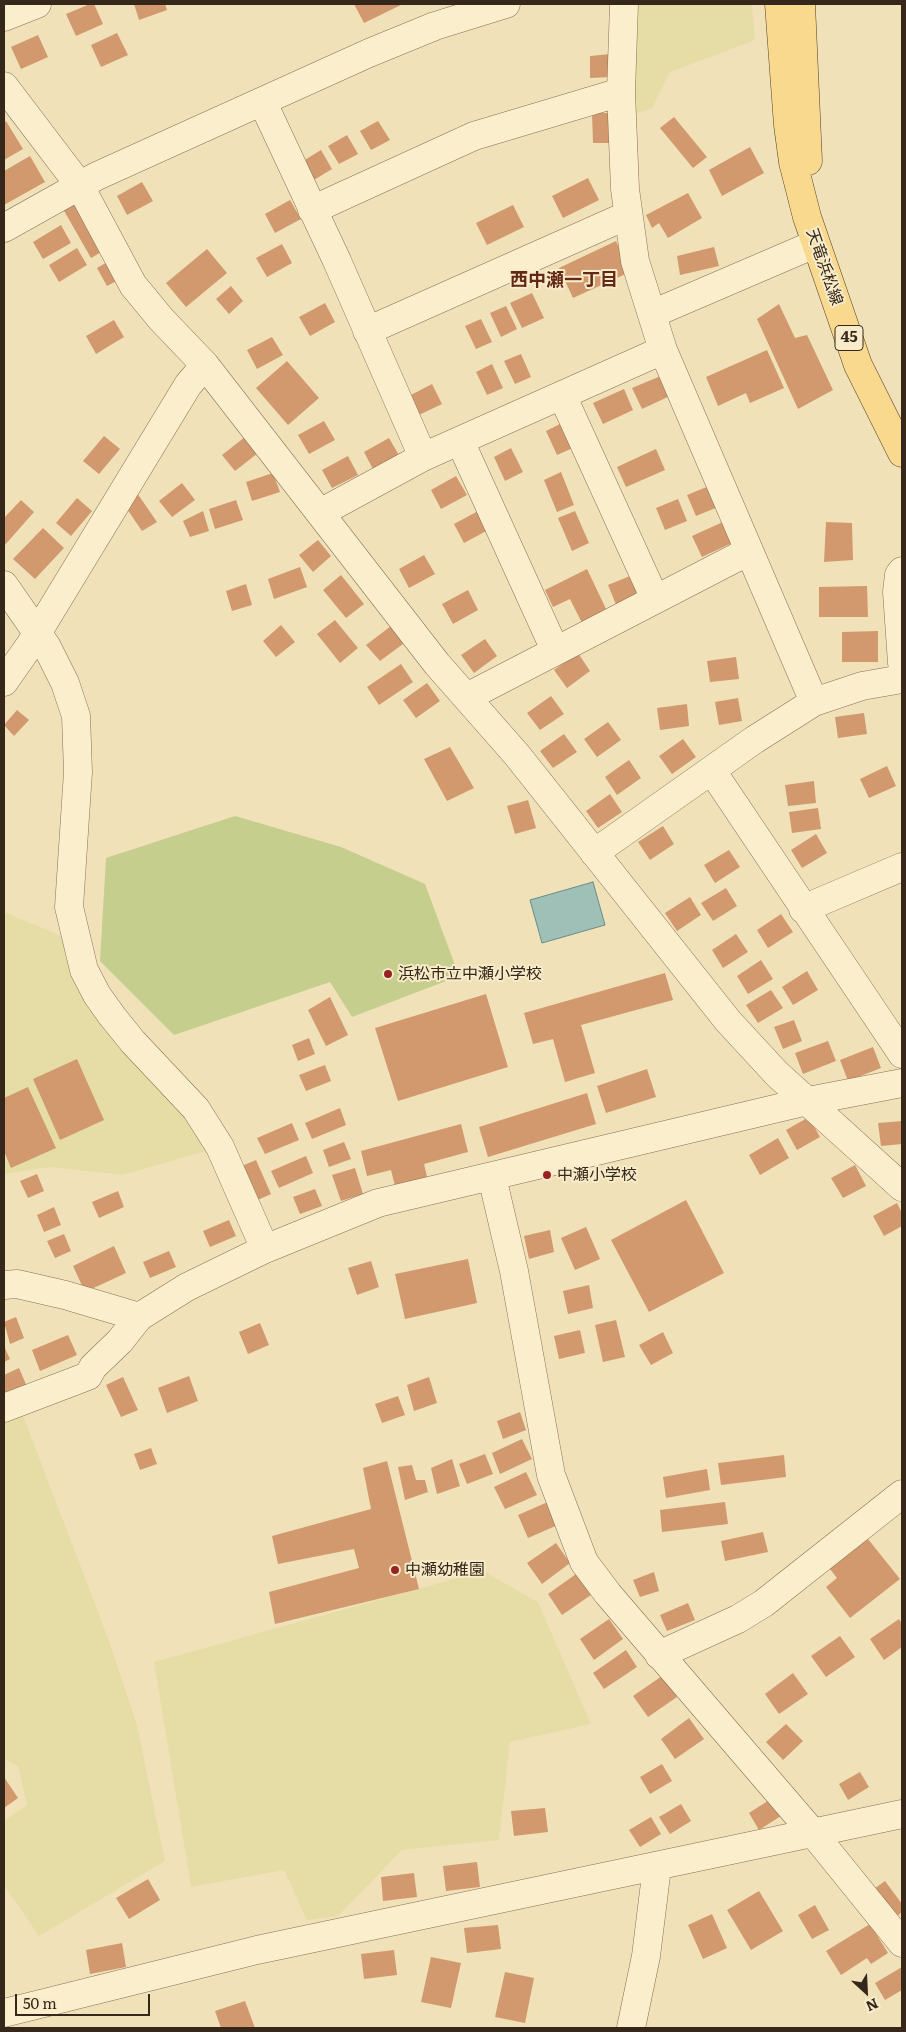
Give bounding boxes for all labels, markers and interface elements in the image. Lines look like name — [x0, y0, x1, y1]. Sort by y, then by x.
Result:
street label: 天竜浜松線 — [802, 226, 846, 308]
district label: 西中瀬一丁目 — [510, 270, 618, 292]
road number: 45 — [835, 326, 863, 350]
place label: 浜松市立中瀬小学校 — [398, 964, 542, 984]
marker: 浜松市立中瀬小学校 — [382, 968, 394, 980]
place label: 中瀬小学校 — [557, 1165, 637, 1185]
marker: 中瀬小学校 — [541, 1169, 553, 1181]
place label: 中瀬幼稚園 — [405, 1560, 485, 1580]
marker: 中瀬幼稚園 — [389, 1564, 401, 1576]
north arrow — [841, 1967, 891, 2017]
scale bar — [18, 1984, 152, 2016]
text: 50 m — [23, 1991, 57, 2014]
text: N — [863, 1994, 882, 2017]

